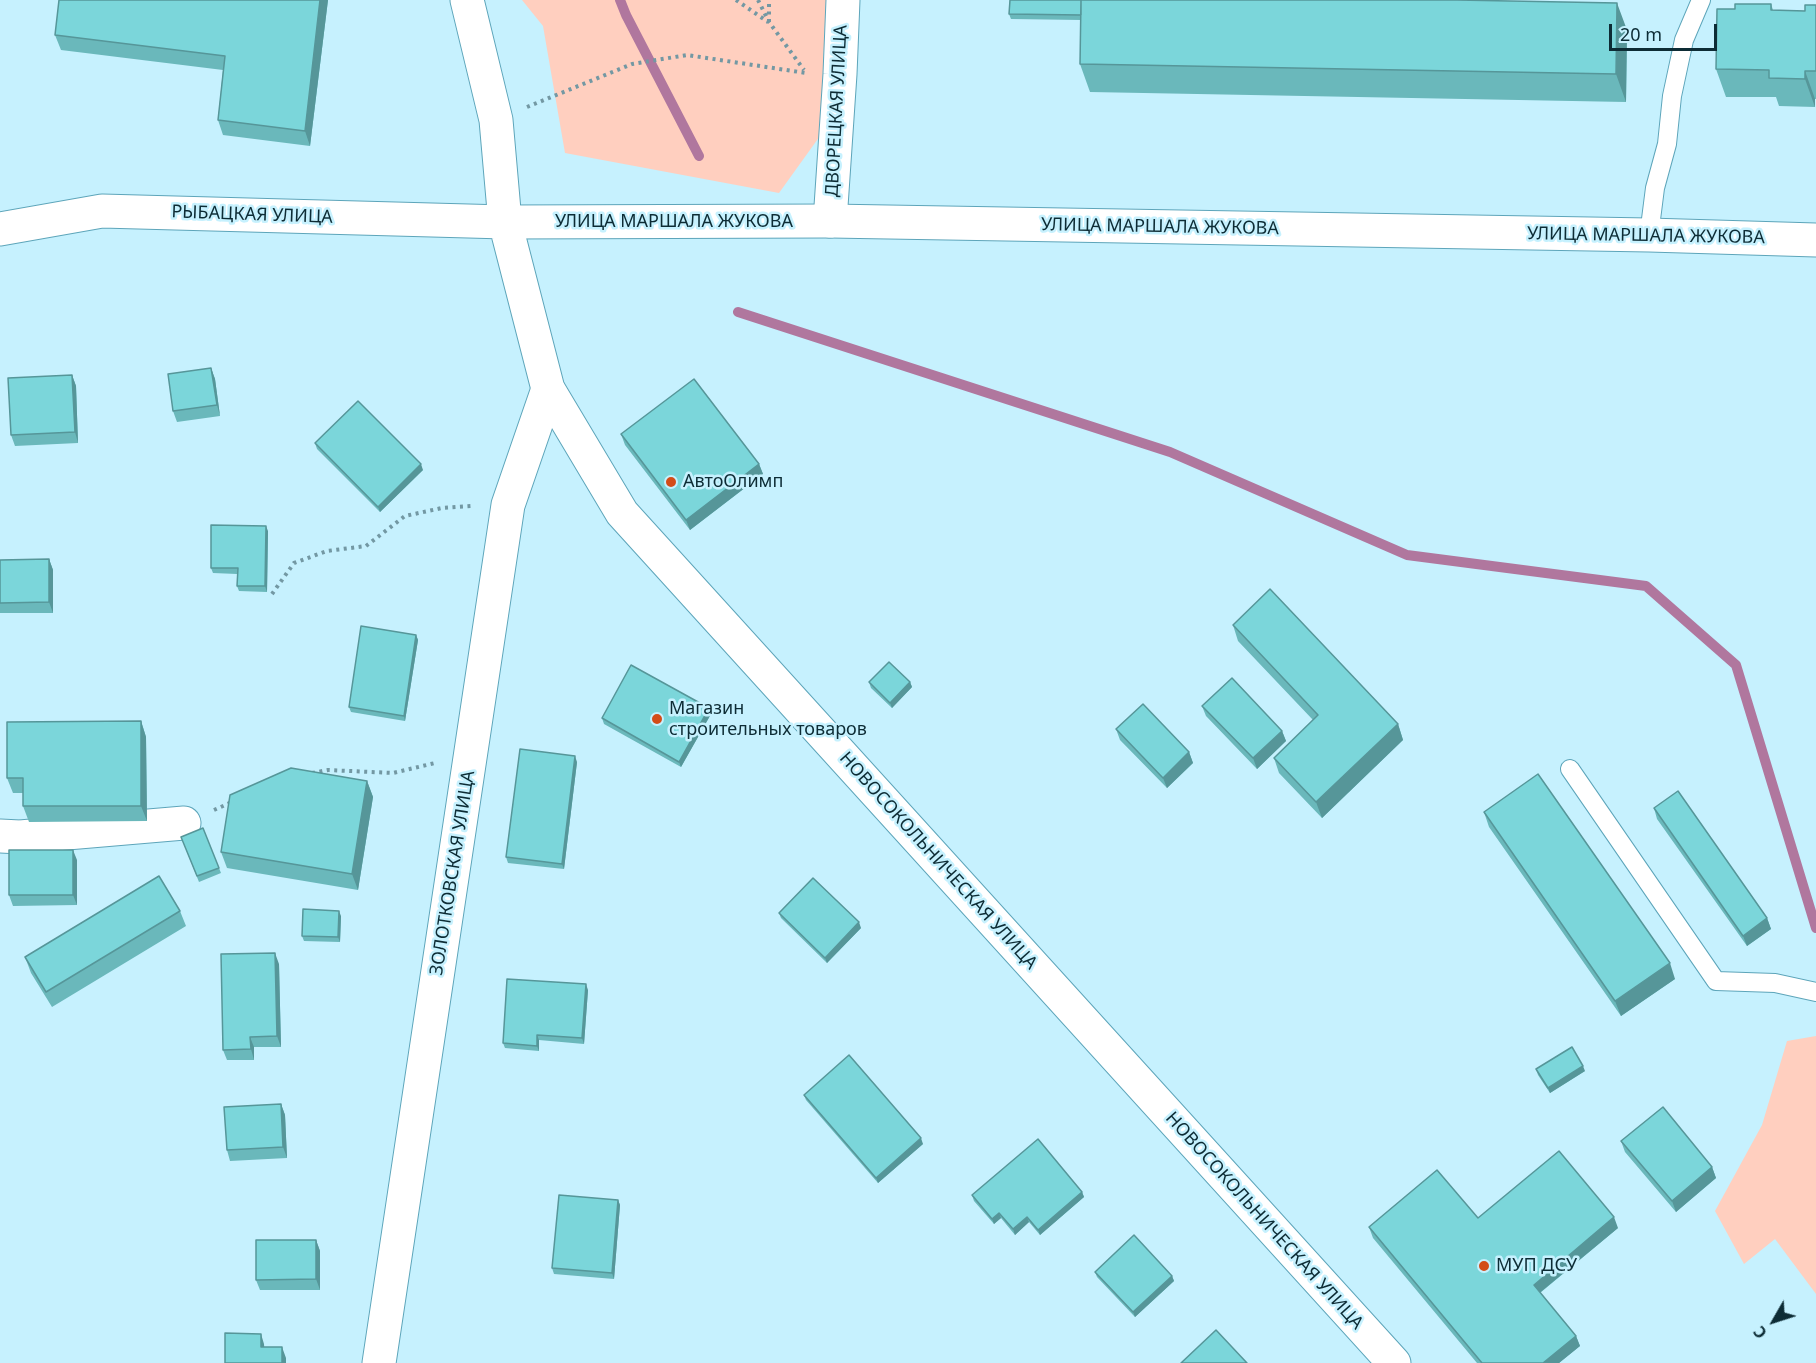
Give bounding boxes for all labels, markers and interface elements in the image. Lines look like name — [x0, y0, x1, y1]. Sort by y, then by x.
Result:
scale bar — [1612, 12, 1720, 50]
text: 20 m — [1620, 22, 1662, 46]
street label: ДВОРЕЦКАЯ УЛИЦА — [822, 25, 852, 197]
street label: РЫБАЦКАЯ УЛИЦА — [171, 201, 333, 229]
street label: УЛИЦА МАРШАЛА ЖУКОВА — [555, 211, 793, 233]
street label: УЛИЦА МАРШАЛА ЖУКОВА — [1041, 214, 1279, 240]
street label: УЛИЦА МАРШАЛА ЖУКОВА — [1527, 223, 1765, 249]
place label: АвтоОлимп — [683, 471, 783, 493]
marker: АвтоОлимп — [664, 475, 678, 489]
place label: Магазин строительных товаров — [669, 698, 867, 740]
marker: Магазин строительных товаров — [650, 712, 664, 726]
street label: НОВОСОКОЛЬНИЧЕСКАЯ УЛИЦА — [835, 748, 1041, 974]
street label: ЗОЛОТКОВСКАЯ УЛИЦА — [426, 769, 480, 977]
street label: НОВОСОКОЛЬНИЧЕСКАЯ УЛИЦА — [1161, 1108, 1367, 1334]
place label: МУП ДСУ — [1496, 1255, 1577, 1277]
marker: МУП ДСУ — [1477, 1259, 1491, 1273]
north arrow — [1744, 1291, 1804, 1351]
text: С — [1748, 1321, 1772, 1343]

